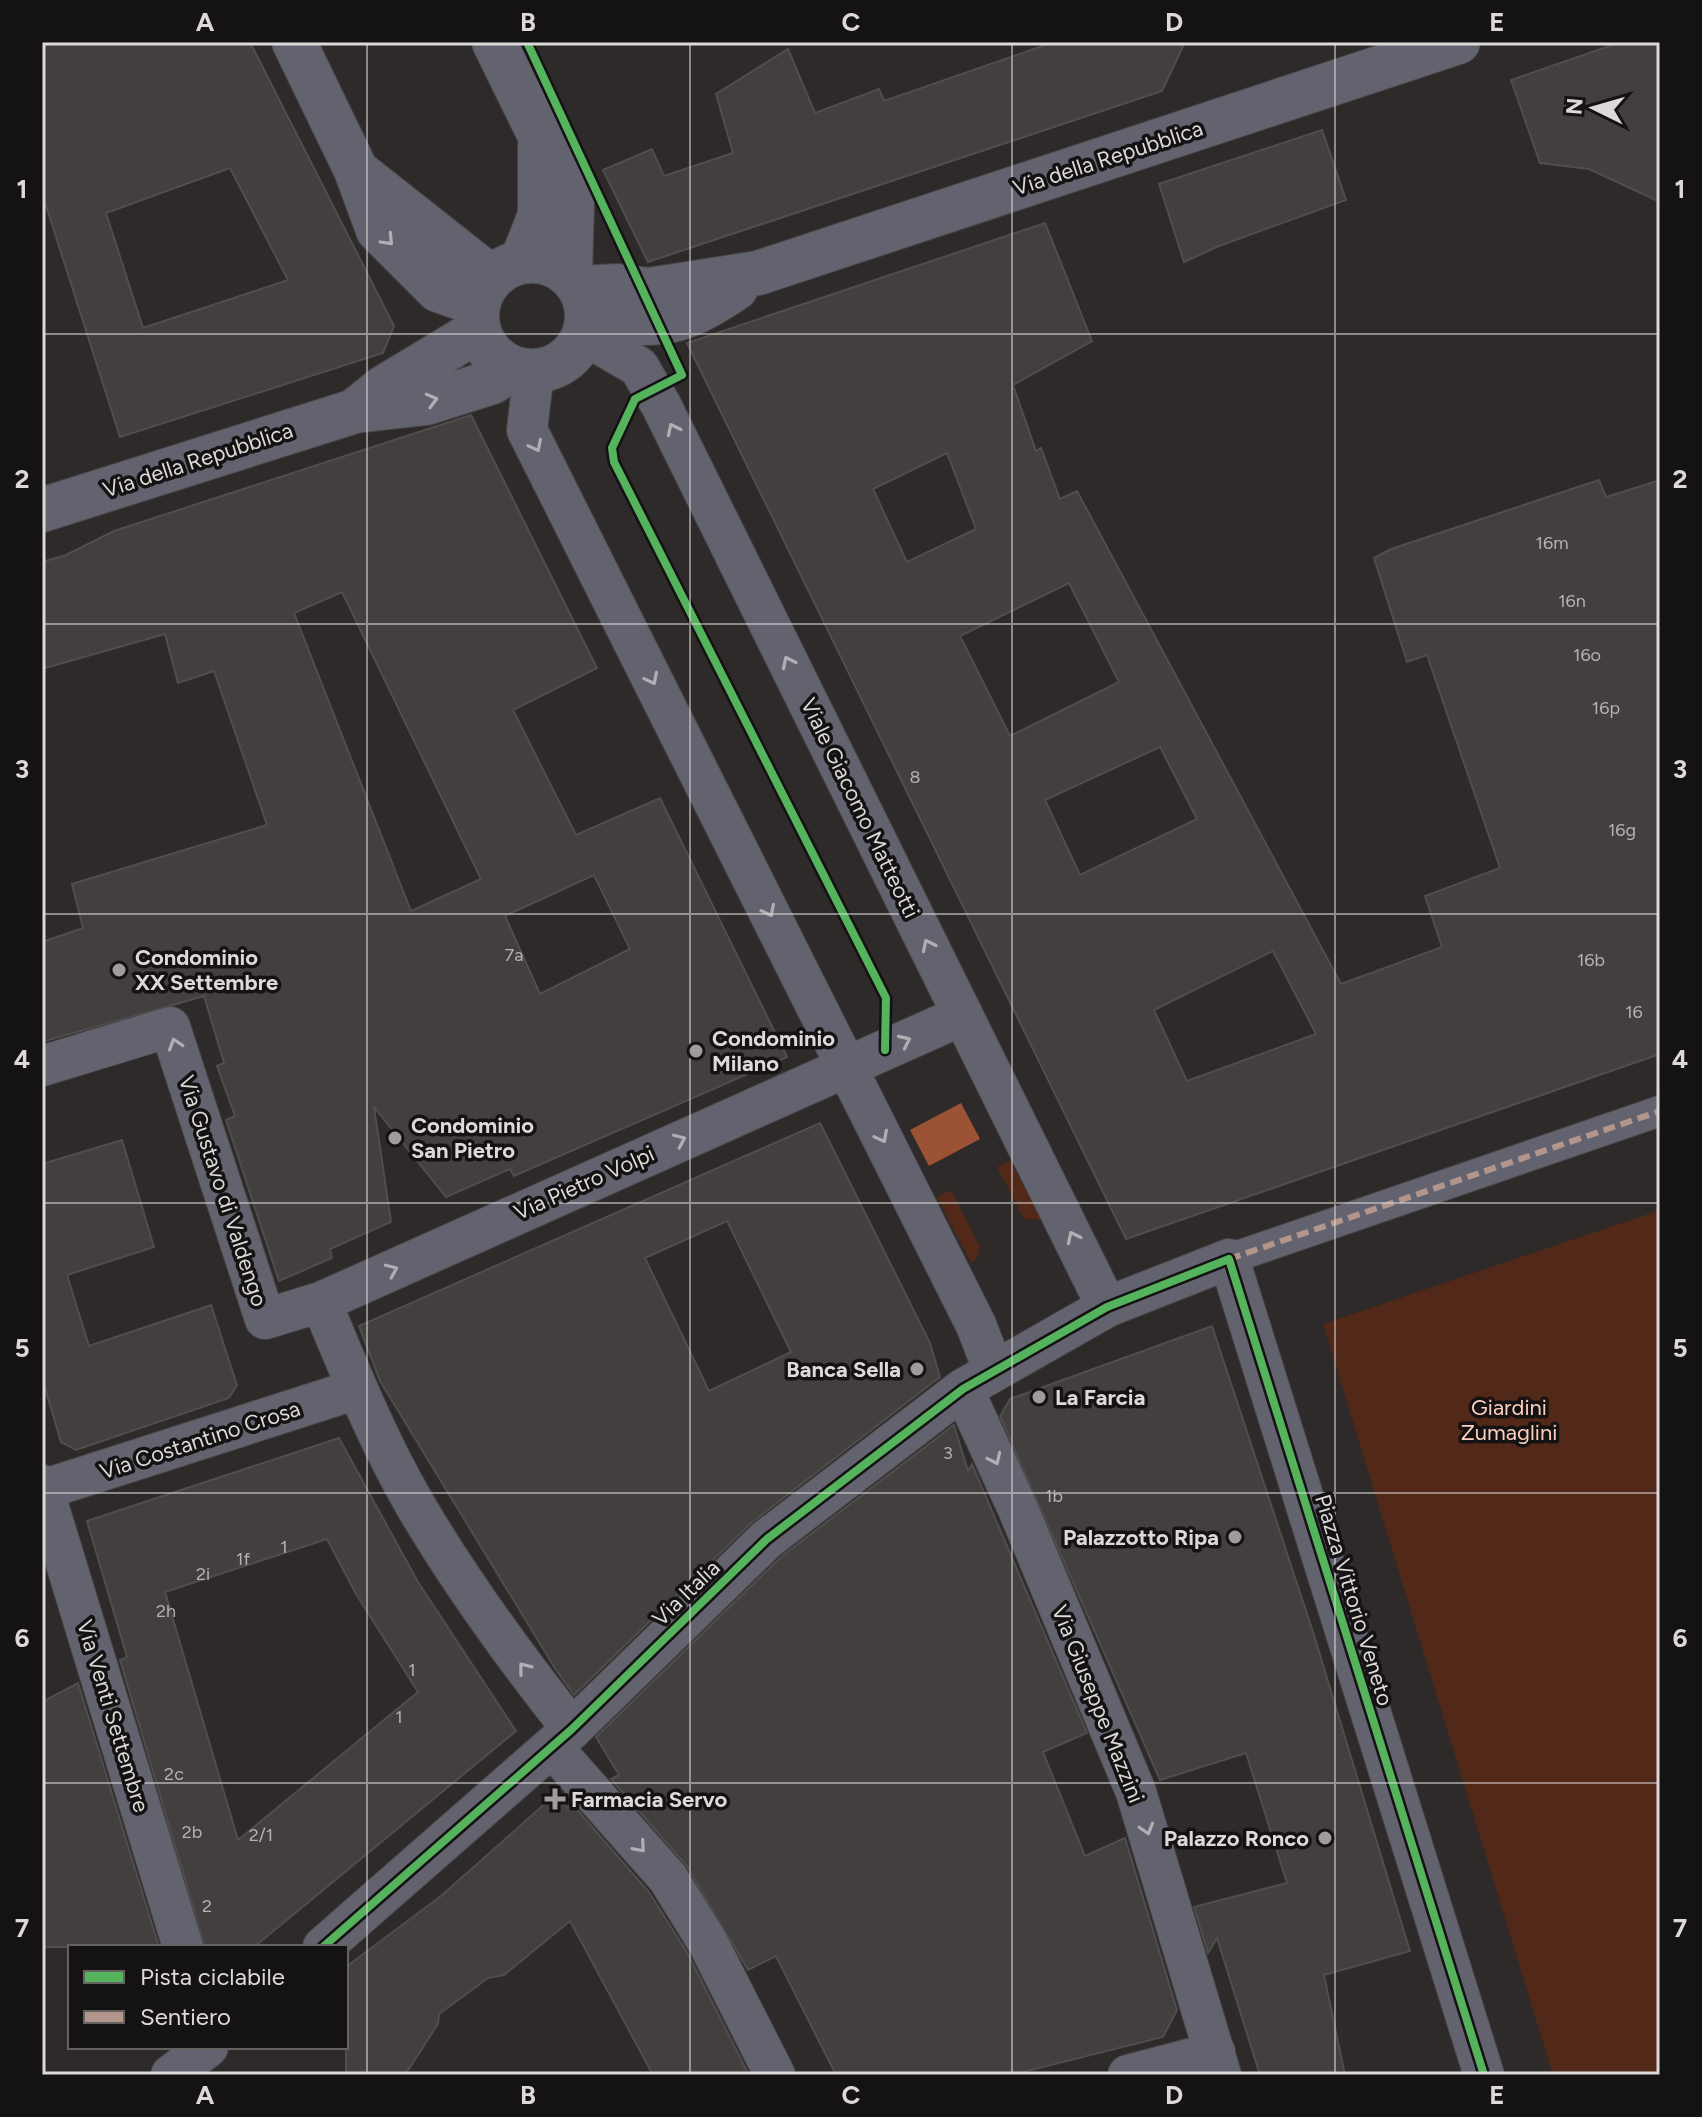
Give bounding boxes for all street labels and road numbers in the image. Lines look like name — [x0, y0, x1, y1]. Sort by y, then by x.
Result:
street label: Via della Repubblica — [1010, 115, 1206, 201]
street label: Via della Repubblica — [100, 417, 296, 503]
street label: Viale Giacomo Matteotti — [795, 694, 925, 922]
street label: Via Gustavo di Valdengo — [173, 1072, 273, 1310]
street label: Via Pietro Volpi — [510, 1140, 658, 1226]
street label: Via Costantino Crosa — [96, 1395, 304, 1485]
street label: Piazza Vittorio Veneto — [1309, 1491, 1399, 1709]
street label: Via Italia — [647, 1554, 725, 1632]
street label: Via Giuseppe Mazzini — [1046, 1601, 1150, 1807]
street label: Via Venti Settembre — [71, 1617, 155, 1815]

